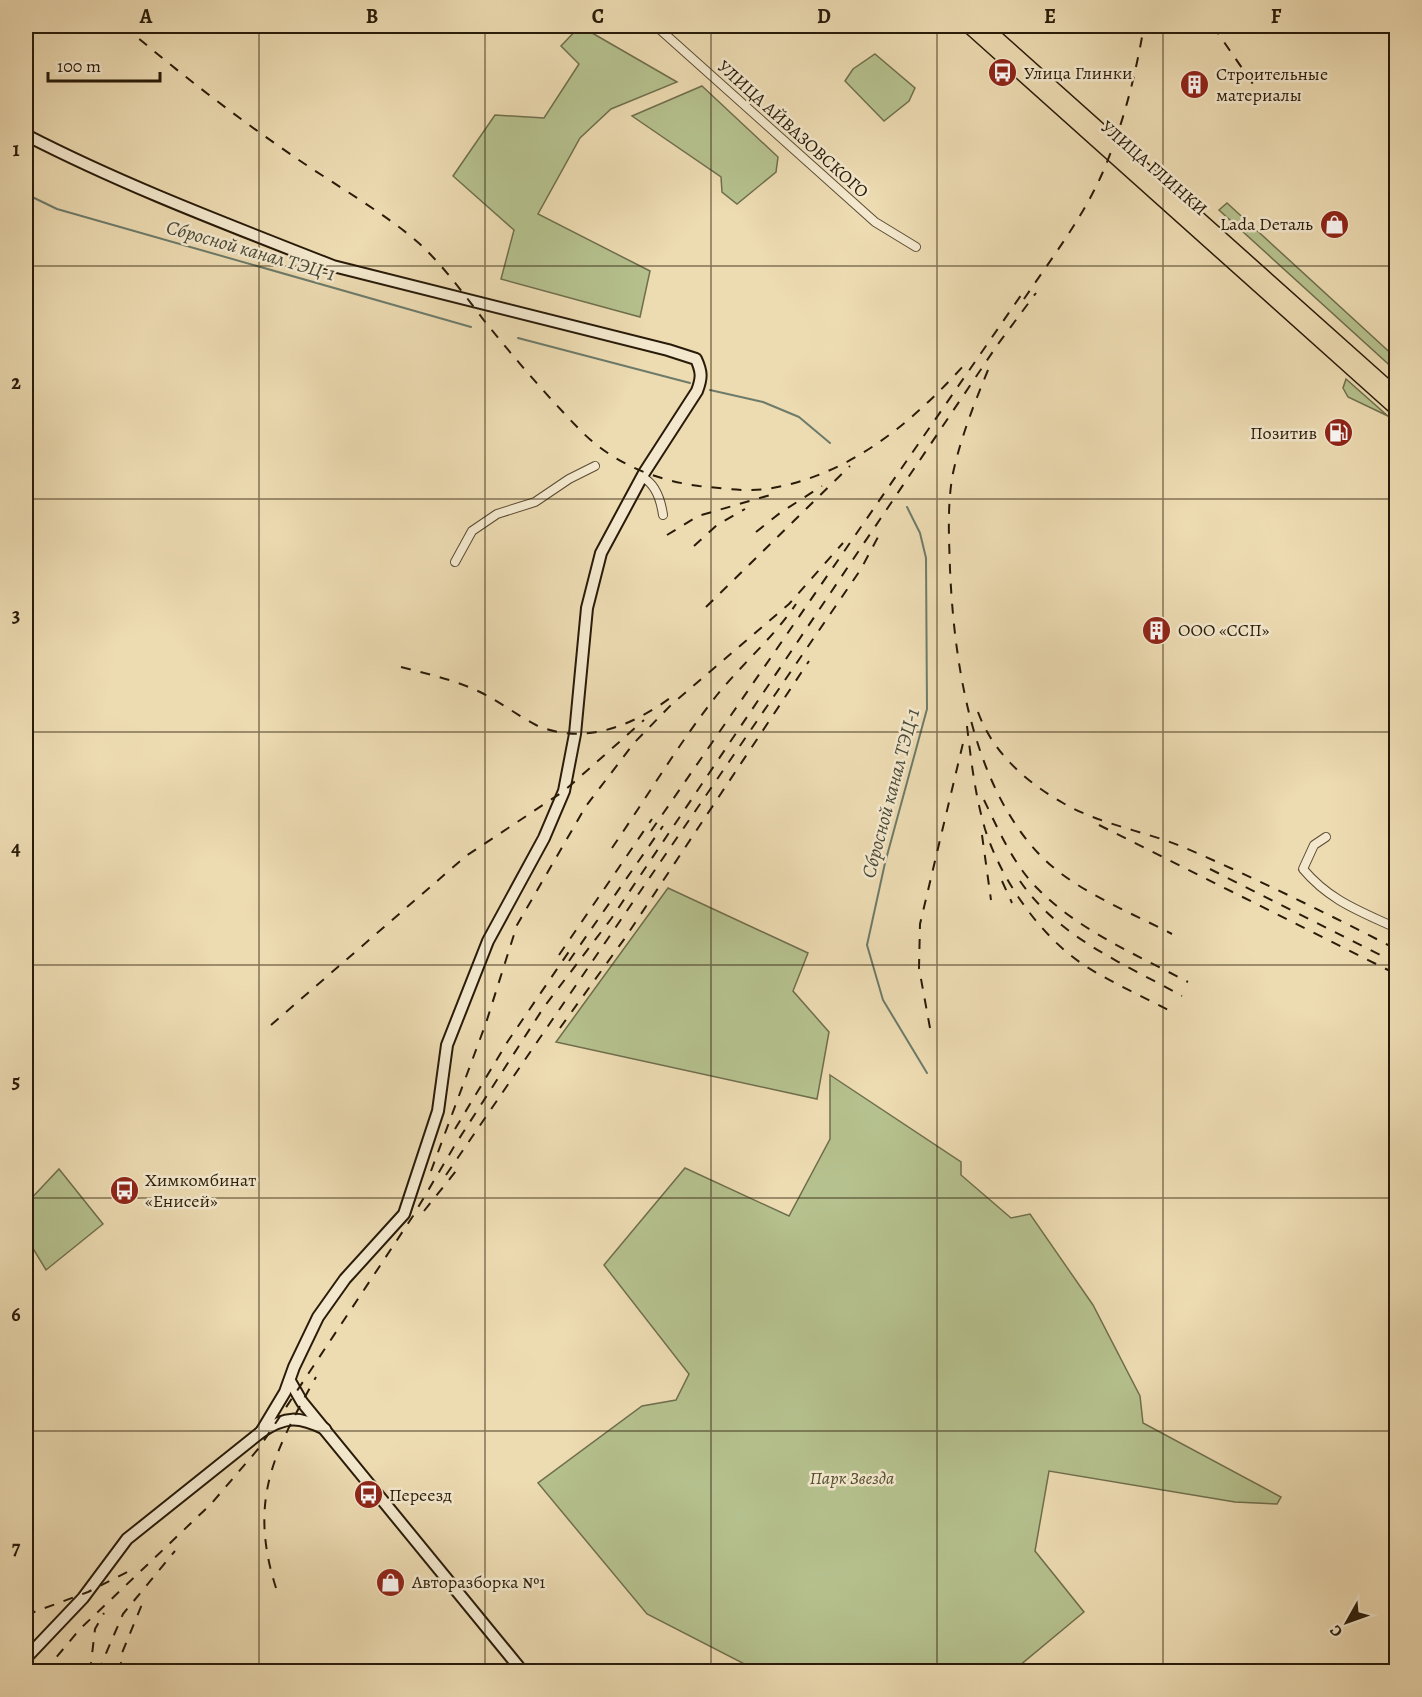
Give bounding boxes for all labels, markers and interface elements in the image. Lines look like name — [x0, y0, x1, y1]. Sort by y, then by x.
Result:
text: A — [139, 3, 153, 30]
text: B — [366, 3, 378, 30]
text: C — [592, 3, 604, 30]
text: D — [817, 3, 831, 30]
text: E — [1044, 3, 1056, 30]
text: F — [1271, 3, 1282, 30]
scale bar — [48, 45, 160, 83]
text: 100 m — [57, 54, 101, 78]
street label: УЛИЦА АЙВАЗОВСКОГО — [712, 55, 874, 203]
bus stop icon: Улица Глинки — [987, 57, 1019, 89]
place label: Улица Глинки — [1024, 61, 1133, 85]
place label: Строительные материалы — [1216, 62, 1328, 107]
building icon: Строительные материалы — [1179, 68, 1211, 100]
street label: УЛИЦА ГЛИНКИ — [1096, 115, 1212, 221]
text: 1 — [12, 136, 20, 163]
shop icon: Lada Dеталь — [1318, 208, 1350, 240]
place label: Lada Dеталь — [1220, 212, 1313, 236]
water label: Сбросной канал ТЭЦ-1 — [163, 213, 339, 288]
text: 2 — [11, 369, 21, 396]
fuel station icon: Позитив — [1322, 417, 1354, 449]
place label: Позитив — [1250, 421, 1317, 445]
text: 3 — [12, 602, 20, 629]
building icon: ООО «ССП» — [1141, 614, 1173, 646]
place label: ООО «ССП» — [1178, 618, 1270, 642]
water label: Сбросной канал ТЭЦ-1 — [855, 705, 926, 881]
text: 4 — [11, 835, 21, 862]
text: 5 — [12, 1068, 20, 1095]
place label: Химкомбинат «Енисей» — [145, 1168, 256, 1213]
bus stop icon: Химкомбинат «Енисей» — [108, 1174, 140, 1206]
text: 6 — [11, 1301, 21, 1328]
park label: Парк Звезда — [810, 1466, 894, 1490]
bus stop icon: Переезд — [352, 1479, 384, 1511]
place label: Переезд — [389, 1483, 452, 1507]
text: 7 — [12, 1534, 21, 1561]
shop icon: Авторазборка №1 — [375, 1566, 407, 1598]
place label: Авторазборка №1 — [411, 1570, 545, 1594]
north arrow — [1317, 1592, 1377, 1652]
text: С — [1325, 1620, 1348, 1642]

